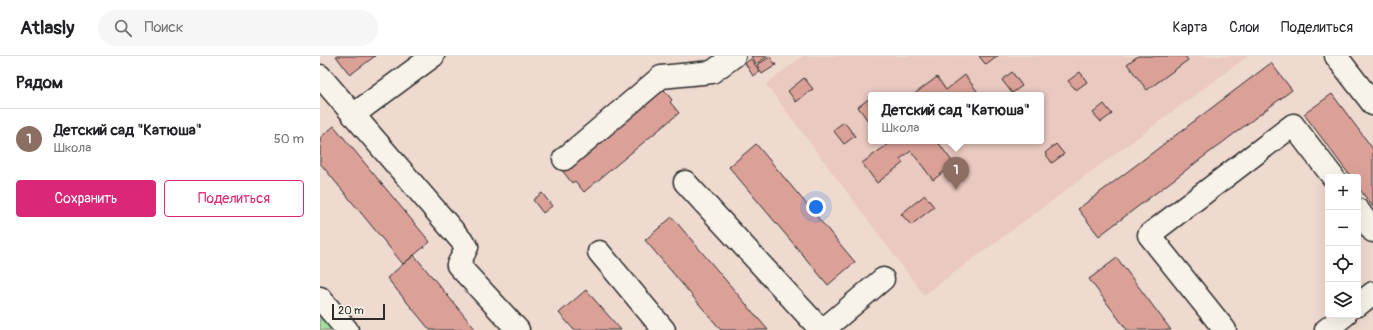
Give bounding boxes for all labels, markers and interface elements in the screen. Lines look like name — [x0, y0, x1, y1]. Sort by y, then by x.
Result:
search box — [98, 10, 378, 46]
text: Atlasly — [20, 16, 74, 40]
icon: search — [112, 17, 134, 39]
text: Поиск — [144, 18, 184, 37]
text: Карта — [1173, 19, 1207, 36]
text: Слои — [1229, 19, 1259, 36]
text: Поделиться — [1281, 19, 1353, 36]
text: Рядом — [16, 72, 63, 93]
popup — [868, 92, 1044, 144]
text: Детский сад "Катюша" — [882, 101, 1030, 120]
text: Школа — [882, 120, 919, 136]
text: Детский сад "Катюша" — [54, 121, 202, 140]
text: 1 — [26, 131, 32, 147]
text: 50 m — [274, 131, 304, 147]
text: Школа — [54, 140, 91, 156]
pin: 1 — [943, 157, 969, 190]
map controls — [1325, 174, 1361, 318]
button: + — [1325, 174, 1361, 210]
button: Сохранить — [16, 180, 156, 217]
button: Поделиться — [164, 180, 304, 217]
your location — [806, 197, 826, 217]
button: − — [1325, 210, 1361, 246]
button: locate — [1325, 246, 1361, 282]
button: layers — [1325, 282, 1361, 318]
scale bar — [332, 302, 385, 321]
text: 20 m — [338, 304, 364, 317]

